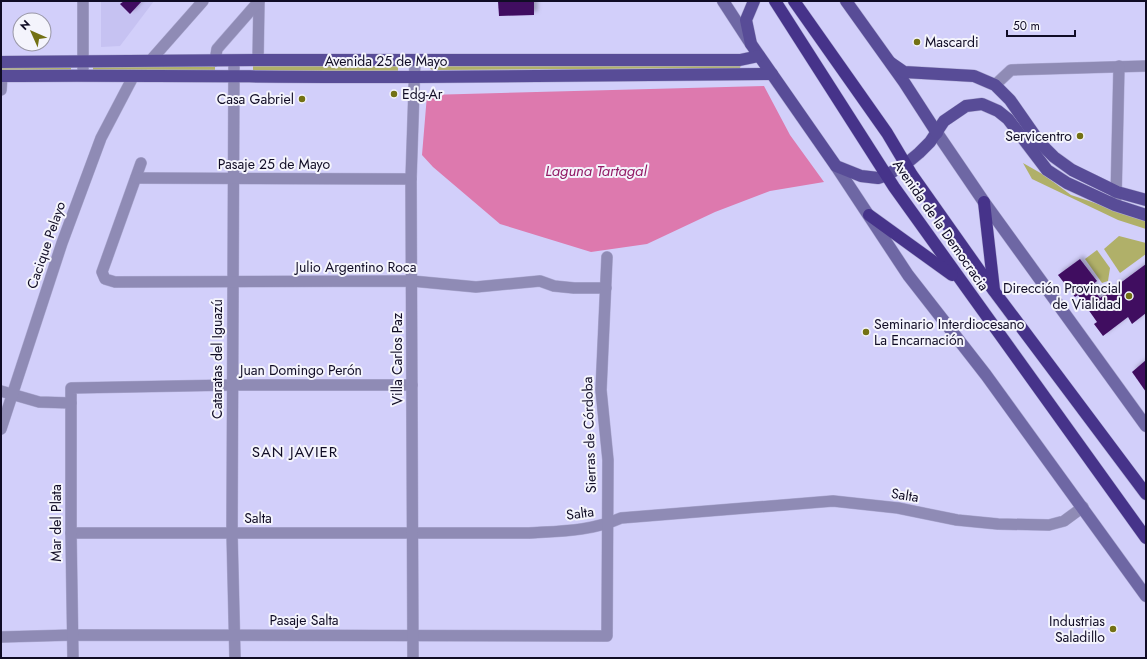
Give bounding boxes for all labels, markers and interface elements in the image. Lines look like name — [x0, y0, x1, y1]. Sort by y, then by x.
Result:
north arrow — [12, 12, 52, 52]
scale bar — [1007, 12, 1075, 38]
text: N — [16, 16, 34, 34]
text: 50 m — [1013, 17, 1040, 35]
place label: Mascardi — [925, 32, 979, 52]
marker: Mascardi — [912, 37, 922, 47]
street label: Avenida 25 de Mayo — [325, 51, 448, 71]
place label: Edg-Ar — [402, 84, 443, 104]
place label: Casa Gabriel — [217, 89, 294, 109]
marker: Edg-Ar — [389, 89, 399, 99]
marker: Casa Gabriel — [297, 94, 307, 104]
place label: Servicentro — [1005, 126, 1072, 146]
marker: Servicentro — [1075, 131, 1085, 141]
street label: Pasaje 25 de Mayo — [218, 154, 331, 174]
street label: Avenida de la Democracia — [888, 155, 994, 295]
water label: Laguna Tartagal — [545, 160, 647, 182]
street label: Cacique Pelayo — [22, 198, 70, 291]
street label: Julio Argentino Roca — [294, 257, 416, 277]
place label: Dirección Provincial de Vialidad — [1003, 278, 1121, 314]
marker: Dirección Provincial de Vialidad — [1124, 291, 1134, 301]
street label: Cataratas del Iguazú — [207, 299, 227, 419]
street label: Villa Carlos Paz — [387, 312, 407, 405]
place label: Seminario Interdiocesano La Encarnación — [874, 314, 1025, 350]
marker: Seminario Interdiocesano La Encarnación — [861, 327, 871, 337]
street label: Juan Domingo Perón — [238, 360, 362, 380]
street label: Sierras de Córdoba — [577, 376, 601, 494]
district label: SAN JAVIER — [252, 441, 338, 463]
street label: Salta — [890, 483, 920, 507]
street label: Mar del Plata — [46, 484, 66, 562]
street label: Salta — [565, 501, 595, 525]
street label: Salta — [244, 508, 272, 528]
street label: Pasaje Salta — [270, 610, 339, 630]
place label: Industrias Saladillo — [1049, 611, 1105, 647]
marker: Industrias Saladillo — [1108, 624, 1118, 634]

